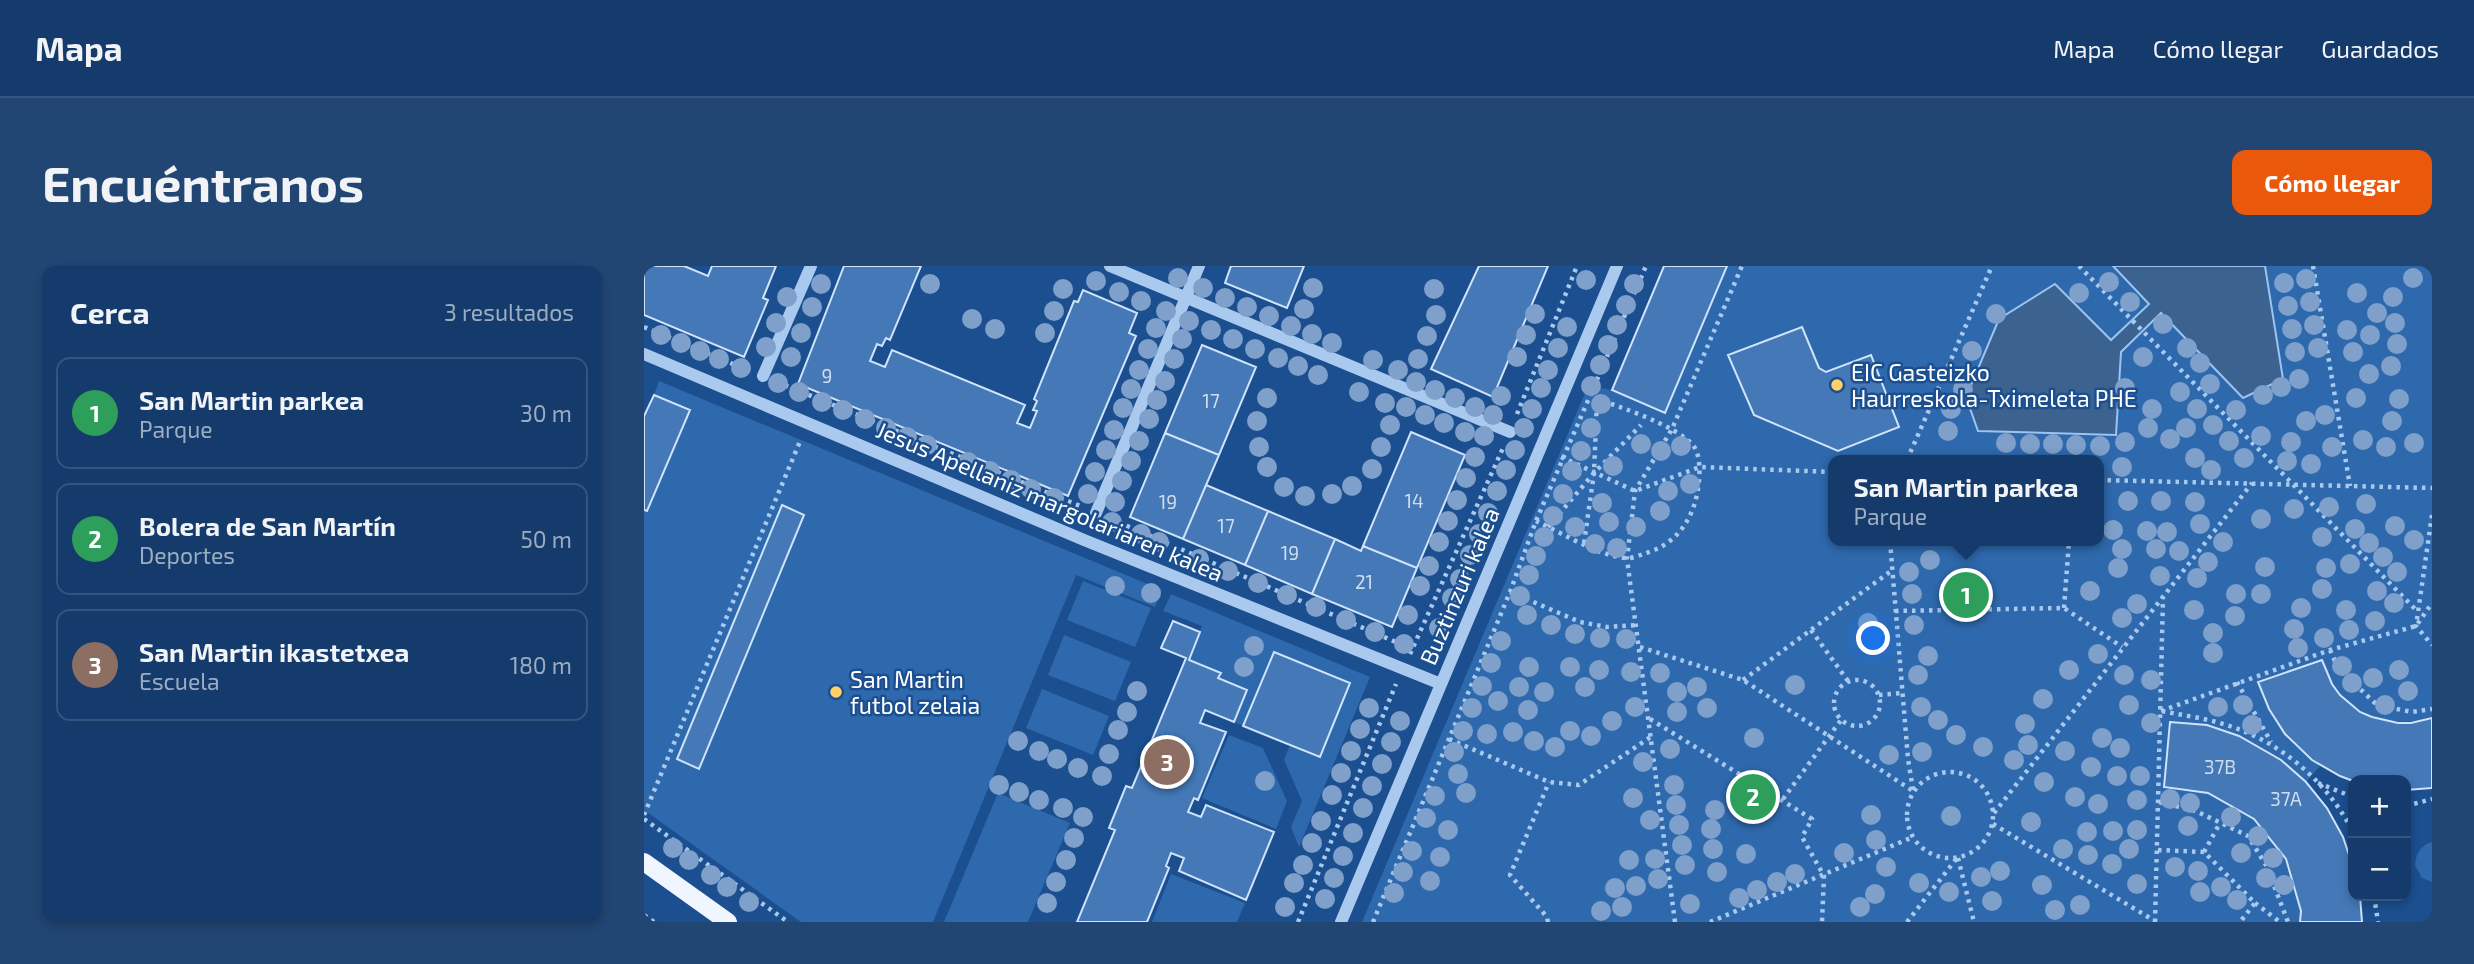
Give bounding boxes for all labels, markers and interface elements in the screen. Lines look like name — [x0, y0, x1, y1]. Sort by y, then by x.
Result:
text: Mapa — [35, 28, 123, 68]
text: Mapa — [2053, 34, 2115, 63]
text: Cómo llegar — [2153, 34, 2283, 63]
text: Guardados — [2321, 34, 2439, 63]
button: Cómo llegar — [2232, 150, 2432, 215]
text: Encuéntranos — [42, 153, 364, 212]
text: Cerca — [70, 294, 150, 330]
text: 3 resultados — [444, 298, 574, 326]
place label: EIC Gasteizko Haurreskola-Tximeleta PHE — [1851, 358, 2137, 412]
house number: 9 — [822, 364, 832, 387]
marker: EIC Gasteizko Haurreskola-Tximeleta PHE — [1829, 377, 1845, 393]
text: San Martin parkea — [139, 384, 364, 415]
house number: 17 — [1202, 389, 1220, 412]
text: 1 — [90, 399, 100, 427]
text: 30 m — [520, 399, 572, 427]
text: Parque — [139, 415, 213, 443]
street label: Jesus Apellaniz margolariaren kalea — [872, 415, 1228, 587]
popup — [1828, 455, 2104, 546]
text: San Martin parkea — [1853, 471, 2079, 502]
house number: 14 — [1404, 489, 1424, 512]
house number: 19 — [1159, 490, 1177, 513]
text: Parque — [1853, 502, 1927, 530]
street label: Buztinzuri kalea — [1413, 503, 1505, 669]
text: Bolera de San Martín — [139, 510, 396, 541]
house number: 17 — [1217, 514, 1235, 537]
text: 2 — [88, 525, 102, 553]
text: 50 m — [521, 525, 572, 553]
text: Deportes — [139, 541, 235, 569]
house number: 19 — [1281, 541, 1299, 564]
pin: 1 — [1943, 569, 1989, 621]
house number: 21 — [1355, 570, 1373, 593]
your location — [1856, 621, 1890, 655]
text: San Martin ikastetxea — [139, 636, 409, 667]
text: 3 — [88, 651, 102, 679]
text: 180 m — [510, 651, 572, 679]
place label: San Martin futbol zelaia — [850, 665, 980, 719]
text: Escuela — [139, 667, 220, 695]
marker: San Martin futbol zelaia — [828, 684, 844, 700]
pin: 3 — [1144, 736, 1190, 788]
house number: 37B — [2204, 755, 2236, 778]
pin: 2 — [1730, 771, 1776, 823]
map controls — [2348, 775, 2411, 901]
button: + — [2348, 775, 2411, 838]
house number: 37A — [2270, 787, 2302, 810]
button: − — [2348, 838, 2411, 901]

